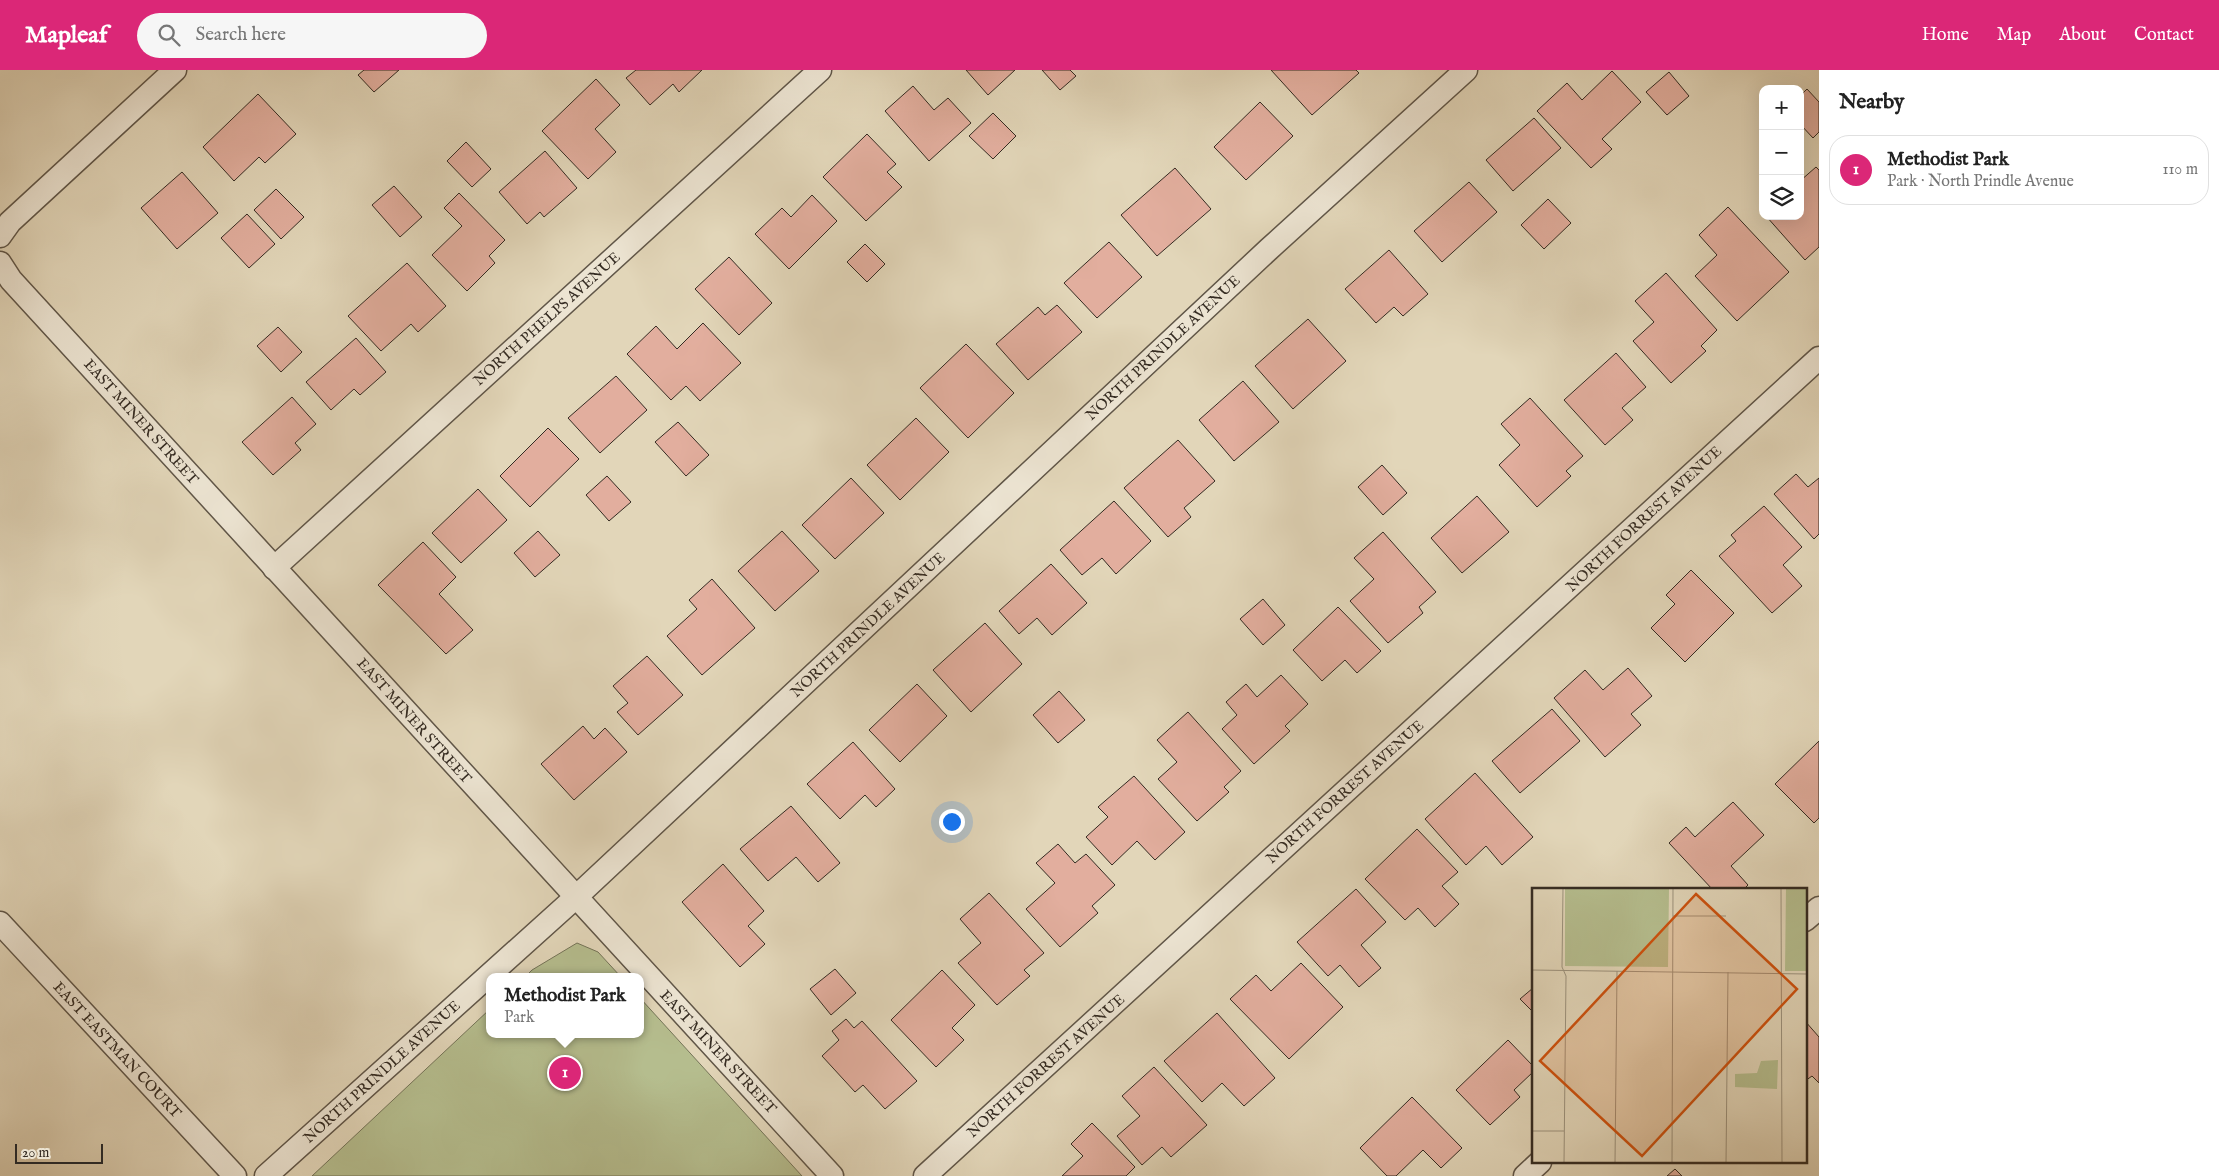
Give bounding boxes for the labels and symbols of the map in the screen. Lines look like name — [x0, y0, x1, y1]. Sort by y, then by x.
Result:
street label: NORTH PHELPS AVENUE — [470, 248, 624, 390]
street label: NORTH PRINDLE AVENUE — [1082, 271, 1244, 425]
street label: EAST MINER STREET — [80, 355, 203, 489]
street label: NORTH FORREST AVENUE — [1562, 442, 1726, 596]
street label: NORTH PRINDLE AVENUE — [787, 548, 949, 702]
street label: EAST MINER STREET — [353, 654, 476, 788]
street label: NORTH FORREST AVENUE — [1262, 716, 1428, 868]
your location — [939, 809, 965, 835]
inset map — [1532, 888, 1806, 1164]
street label: EAST EASTMAN COURT — [49, 978, 185, 1122]
street label: EAST MINER STREET — [656, 986, 780, 1118]
street label: NORTH FORREST AVENUE — [963, 990, 1129, 1142]
street label: NORTH PRINDLE AVENUE — [300, 996, 464, 1148]
pin: 1 — [549, 1054, 581, 1092]
scale bar — [15, 1141, 102, 1164]

